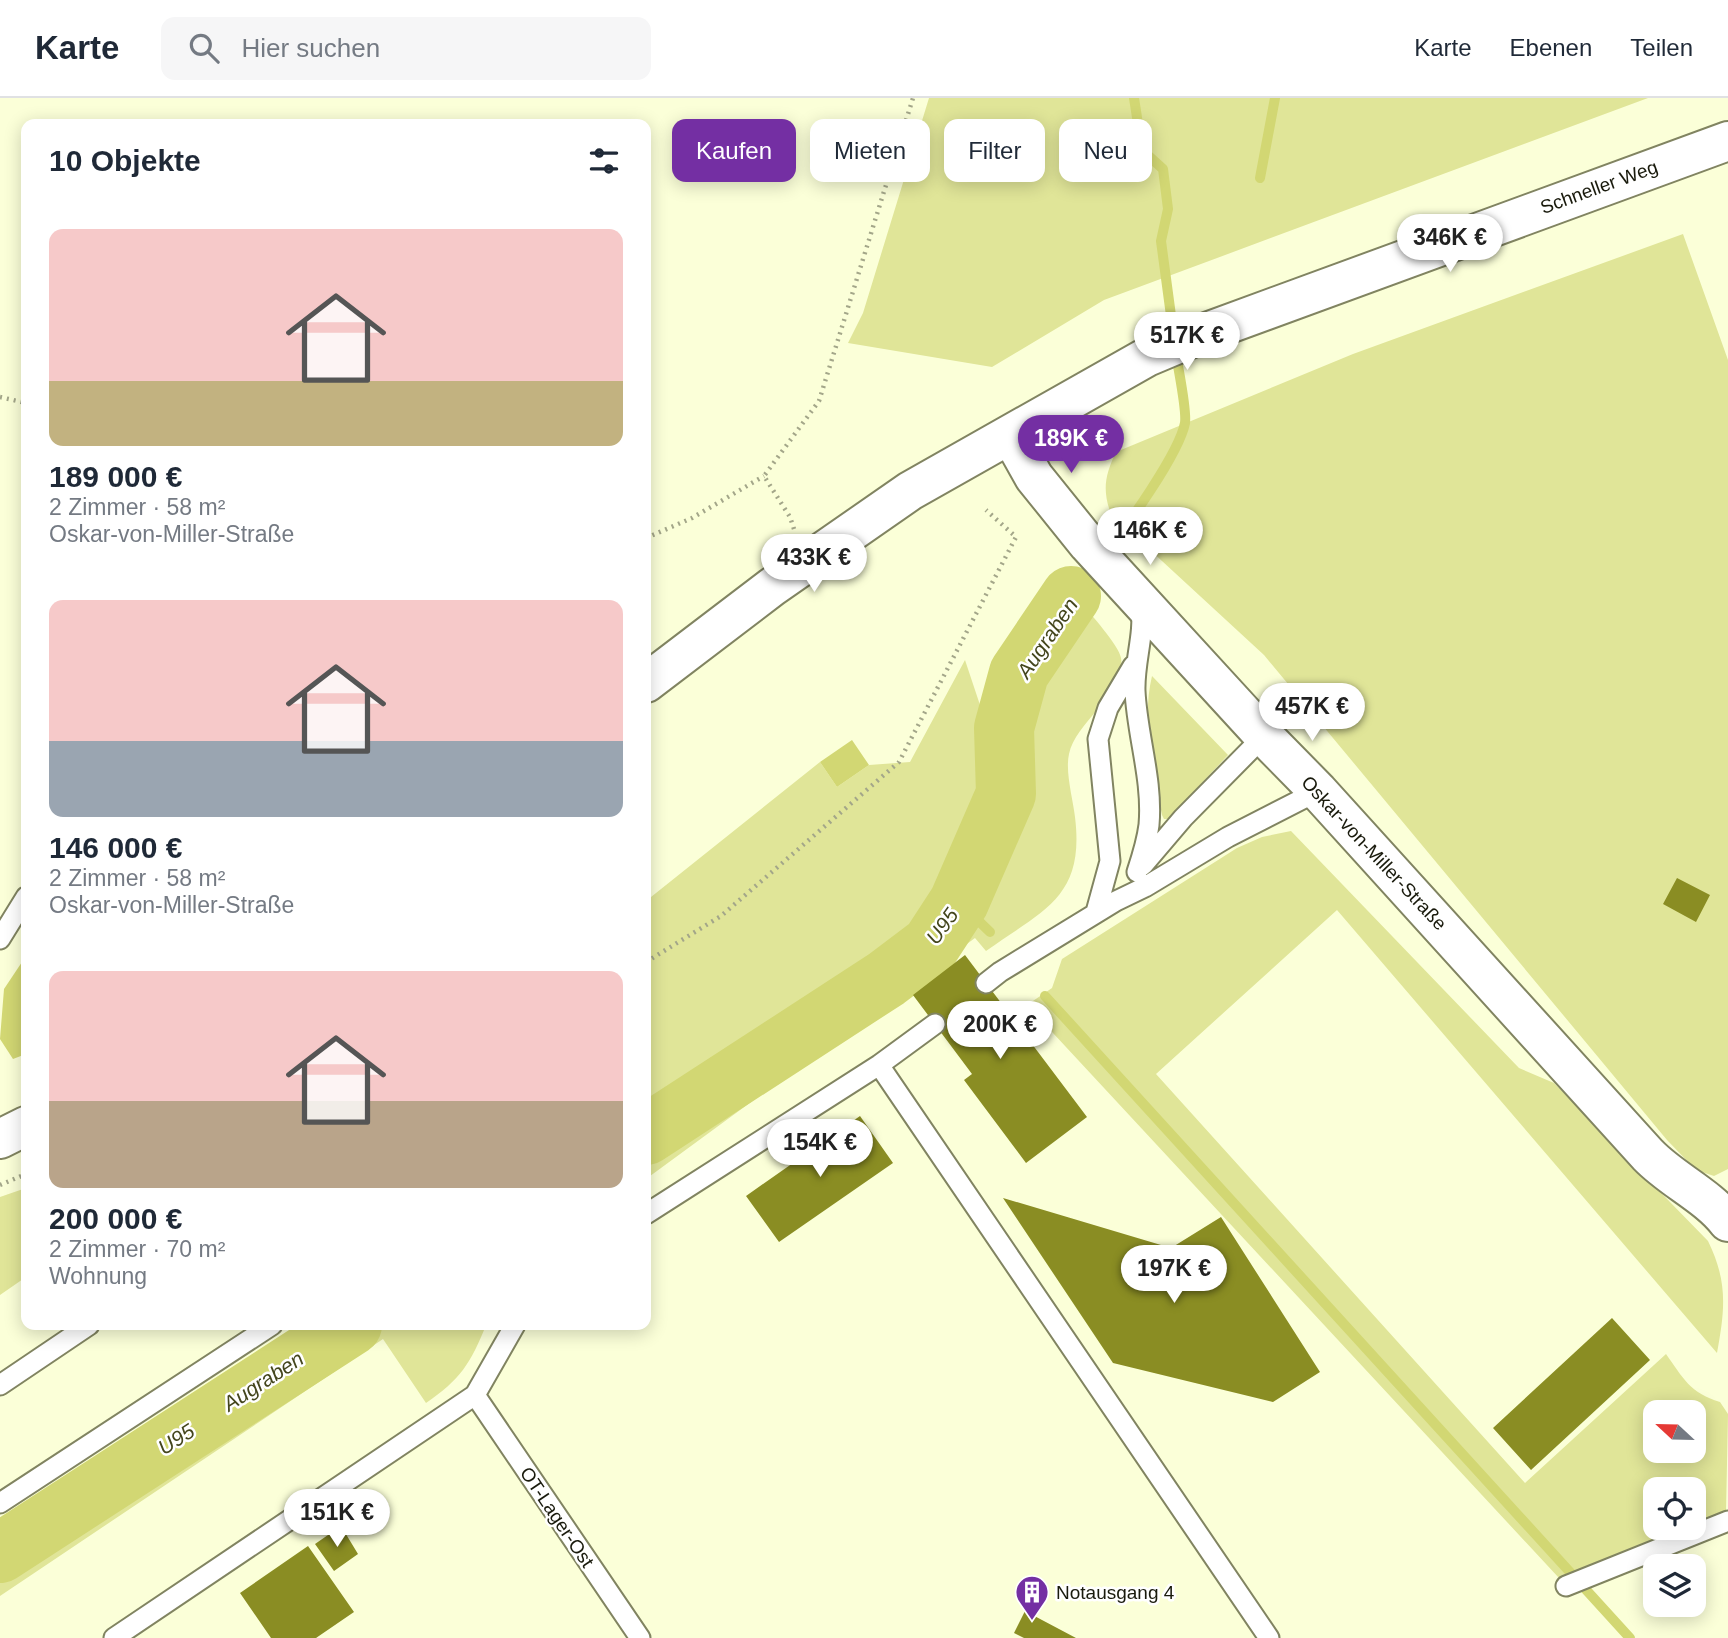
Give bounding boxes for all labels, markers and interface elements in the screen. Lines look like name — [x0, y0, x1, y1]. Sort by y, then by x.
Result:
search box — [161, 17, 651, 80]
text: Karte — [35, 29, 119, 66]
icon: search — [185, 29, 223, 67]
text: Hier suchen — [241, 33, 380, 63]
text: Karte — [1414, 34, 1472, 61]
text: Ebenen — [1510, 34, 1592, 61]
text: Teilen — [1630, 34, 1693, 61]
chip: Kaufen — [672, 119, 796, 182]
chip: Mieten — [810, 119, 930, 182]
chip: Filter — [944, 119, 1045, 182]
chip: Neu — [1059, 119, 1152, 182]
icon: filters — [585, 142, 623, 180]
text: 10 Objekte — [49, 144, 201, 177]
street label: Schneller Weg — [1538, 156, 1660, 218]
pin: 346K € — [1393, 214, 1507, 274]
text: 346K € — [1413, 224, 1487, 250]
icon: home — [273, 275, 399, 401]
pin: 517K € — [1130, 313, 1244, 372]
text: 517K € — [1150, 322, 1224, 348]
pin: 189K € — [1014, 416, 1128, 475]
text: 189K € — [1034, 425, 1108, 451]
text: 189 000 € — [49, 460, 182, 493]
text: 2 Zimmer · 58 m² — [49, 494, 225, 520]
pin: 146K € — [1093, 508, 1207, 567]
text: 146K € — [1113, 517, 1187, 543]
text: Oskar-von-Miller-Straße — [49, 521, 294, 547]
pin: 433K € — [757, 534, 871, 594]
text: 433K € — [777, 544, 851, 570]
water label: Augraben — [1011, 594, 1082, 684]
icon: home — [273, 646, 399, 772]
pin: 457K € — [1255, 684, 1369, 743]
text: 457K € — [1275, 693, 1349, 719]
street label: Oskar-von-Miller-Straße — [1297, 772, 1451, 934]
text: 146 000 € — [49, 831, 182, 864]
text: 2 Zimmer · 58 m² — [49, 865, 225, 891]
text: Oskar-von-Miller-Straße — [49, 892, 294, 918]
water label: U95 — [921, 903, 963, 948]
pin: 200K € — [943, 1002, 1057, 1061]
text: 200K € — [963, 1011, 1037, 1037]
icon: home — [273, 1017, 399, 1143]
pin: 154K € — [763, 1119, 877, 1179]
text: 154K € — [783, 1129, 857, 1155]
text: 200 000 € — [49, 1202, 182, 1235]
text: 2 Zimmer · 70 m² — [49, 1236, 225, 1262]
pin: 197K € — [1117, 1246, 1231, 1305]
text: 197K € — [1137, 1255, 1211, 1281]
text: Wohnung — [49, 1263, 147, 1289]
water label: Augraben — [217, 1347, 307, 1417]
north arrow — [1643, 1400, 1706, 1463]
map controls — [1643, 1400, 1706, 1617]
water label: U95 — [154, 1419, 199, 1459]
street label: OT-Lager-Ost — [516, 1463, 599, 1572]
button: locate — [1643, 1477, 1706, 1540]
pin: 151K € — [280, 1490, 394, 1549]
text: 151K € — [300, 1499, 374, 1525]
button: layers — [1643, 1554, 1706, 1617]
building icon: Notausgang 4 — [1013, 1573, 1051, 1622]
place label: Notausgang 4 — [1056, 1582, 1175, 1603]

